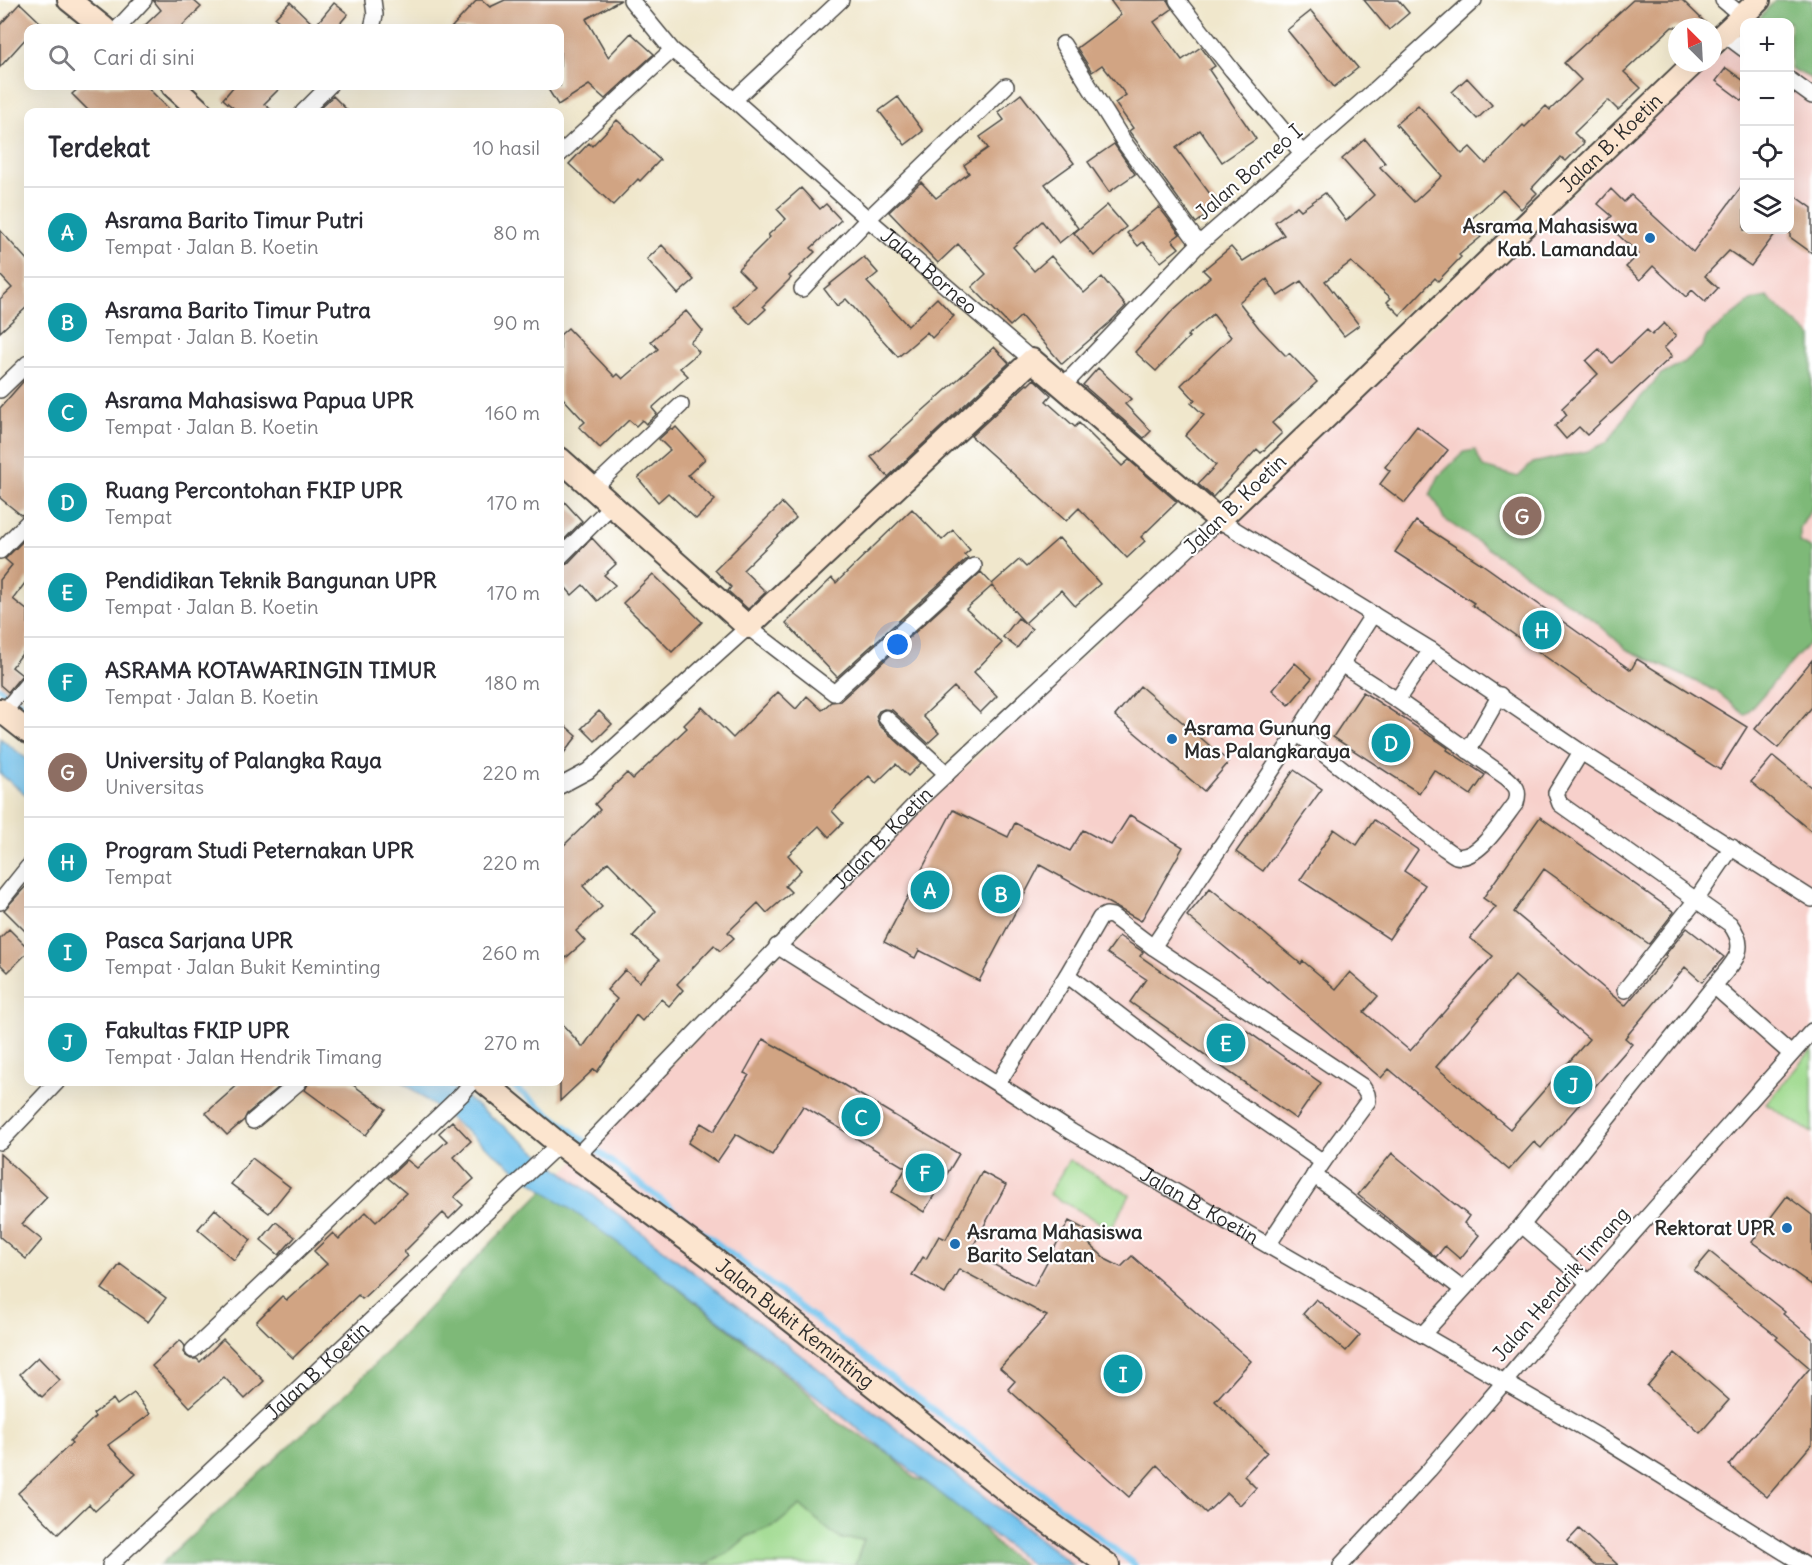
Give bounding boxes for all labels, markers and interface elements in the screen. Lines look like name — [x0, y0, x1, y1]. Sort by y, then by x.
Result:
north arrow — [1668, 18, 1722, 72]
map controls — [1740, 18, 1794, 234]
button: + — [1740, 18, 1794, 72]
search box — [24, 24, 564, 90]
icon: search — [45, 41, 78, 74]
text: Cari di sini — [93, 43, 195, 71]
button: − — [1740, 72, 1794, 126]
street label: Jalan B. Koetin — [1554, 87, 1667, 198]
street label: Jalan Borneo I — [1190, 118, 1307, 225]
button: locate — [1740, 126, 1794, 180]
text: Terdekat — [48, 131, 150, 164]
text: 10 hasil — [473, 135, 540, 160]
button: layers — [1740, 180, 1794, 234]
text: Asrama Barito Timur Putri — [105, 206, 363, 234]
place label: Asrama Mahasiswa Kab. Lamandau — [1463, 213, 1639, 261]
text: A — [61, 220, 74, 245]
text: 80 m — [493, 220, 540, 245]
street label: Jalan Borneo — [876, 223, 983, 320]
marker: Asrama Mahasiswa Kab. Lamandau — [1643, 231, 1657, 245]
text: Tempat · Jalan B. Koetin — [105, 234, 319, 259]
text: Asrama Barito Timur Putra — [105, 296, 371, 324]
text: B — [61, 310, 74, 335]
text: 90 m — [493, 310, 540, 335]
text: Tempat · Jalan B. Koetin — [105, 324, 319, 349]
text: Asrama Mahasiswa Papua UPR — [105, 386, 414, 414]
text: C — [61, 400, 74, 425]
text: 160 m — [485, 400, 540, 425]
text: Tempat · Jalan B. Koetin — [105, 414, 319, 439]
street label: Jalan B. Koetin — [1178, 449, 1291, 559]
text: Ruang Percontohan FKIP UPR — [105, 476, 403, 504]
text: D — [60, 490, 75, 515]
text: 170 m — [487, 490, 540, 515]
pin: G — [1502, 494, 1541, 538]
text: Tempat — [105, 504, 172, 529]
text: Pendidikan Teknik Bangunan UPR — [105, 566, 437, 594]
text: E — [62, 580, 73, 605]
text: 170 m — [487, 580, 540, 605]
text: Tempat · Jalan B. Koetin — [105, 594, 319, 619]
pin: H — [1522, 608, 1562, 652]
your location — [883, 630, 912, 659]
text: ASRAMA KOTAWARINGIN TIMUR — [105, 656, 437, 684]
text: F — [62, 670, 73, 695]
text: 180 m — [485, 670, 540, 695]
text: Tempat · Jalan B. Koetin — [105, 684, 319, 709]
place label: Asrama Gunung Mas Palangkaraya — [1184, 715, 1351, 763]
pin: D — [1372, 720, 1410, 766]
marker: Asrama Gunung Mas Palangkaraya — [1165, 732, 1179, 746]
text: University of Palangka Raya — [105, 746, 382, 774]
text: G — [60, 760, 75, 785]
text: 220 m — [483, 760, 540, 785]
text: Universitas — [105, 774, 204, 799]
street label: Jalan B. Koetin — [827, 781, 937, 894]
text: Program Studi Peternakan UPR — [105, 836, 414, 864]
text: H — [60, 850, 75, 875]
text: 220 m — [483, 850, 540, 875]
text: Tempat — [105, 864, 172, 889]
pin: A — [910, 868, 950, 912]
pin: B — [982, 872, 1020, 916]
text: Pasca Sarjana UPR — [105, 926, 293, 954]
text: I — [63, 940, 72, 965]
text: 260 m — [482, 940, 540, 965]
text: Tempat · Jalan Bukit Keminting — [105, 954, 381, 979]
text: Fakultas FKIP UPR — [105, 1016, 290, 1044]
pin: E — [1206, 1020, 1246, 1066]
text: J — [62, 1030, 73, 1055]
text: 270 m — [484, 1030, 540, 1055]
text: Tempat · Jalan Hendrik Timang — [105, 1044, 382, 1069]
pin: J — [1554, 1062, 1592, 1108]
pin: C — [842, 1094, 880, 1140]
pin: F — [906, 1150, 944, 1196]
street label: Jalan B. Koetin — [1136, 1161, 1263, 1249]
street label: Jalan Hendrik Timang — [1487, 1201, 1634, 1366]
place label: Rektorat UPR — [1654, 1215, 1775, 1240]
place label: Asrama Mahasiswa Barito Selatan — [967, 1219, 1143, 1267]
marker: Rektorat UPR — [1780, 1221, 1794, 1235]
marker: Asrama Mahasiswa Barito Selatan — [948, 1237, 962, 1251]
street label: Jalan Bukit Keminting — [711, 1253, 880, 1393]
street label: Jalan B. Koetin — [260, 1316, 374, 1425]
pin: I — [1104, 1352, 1142, 1396]

